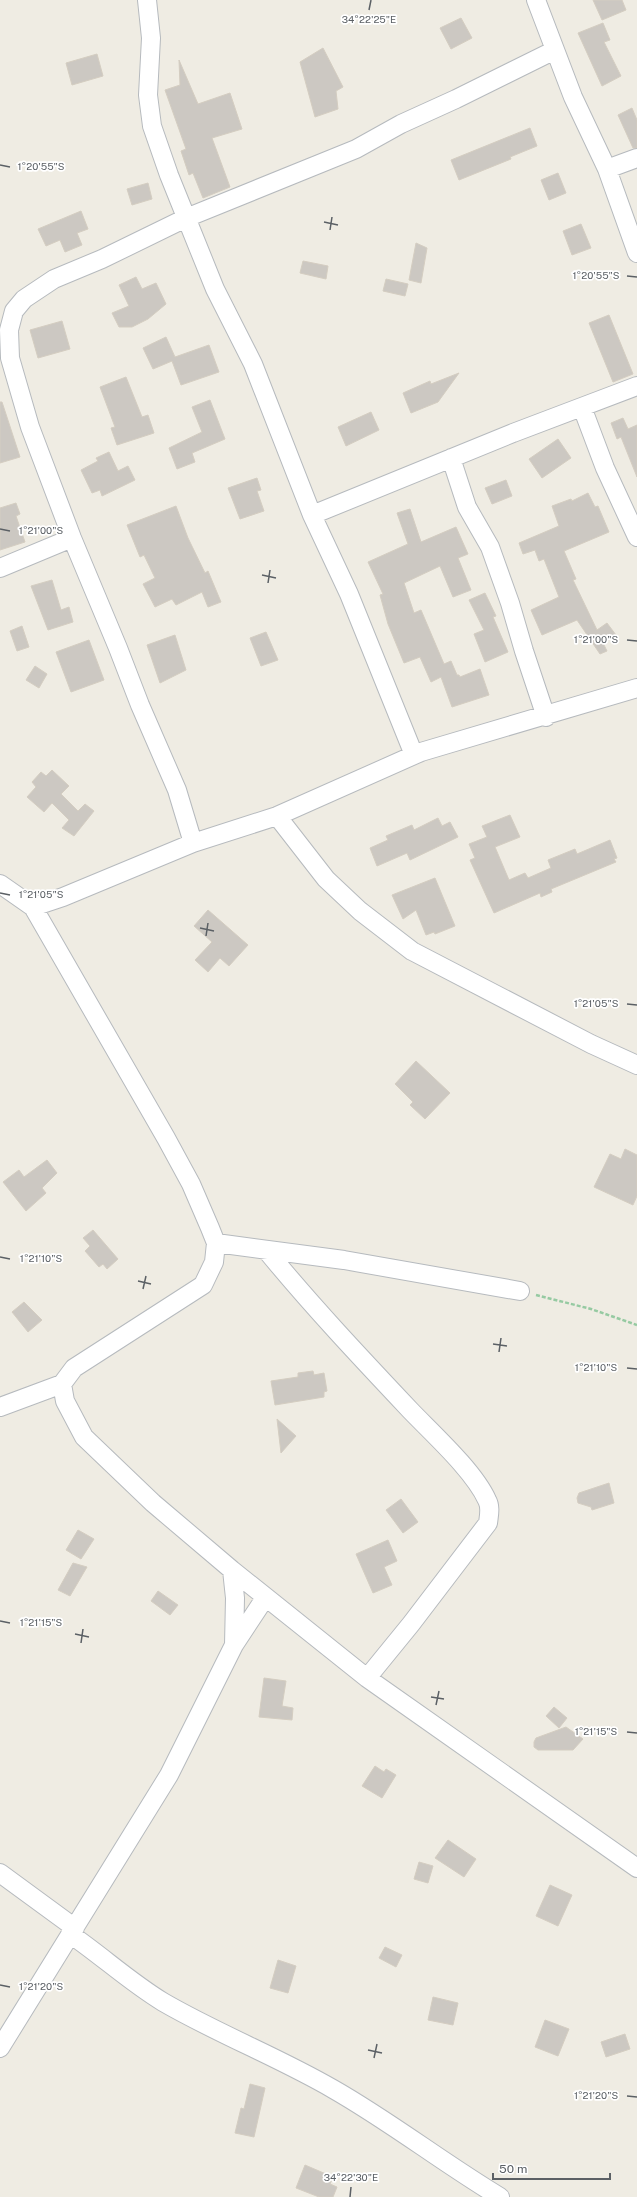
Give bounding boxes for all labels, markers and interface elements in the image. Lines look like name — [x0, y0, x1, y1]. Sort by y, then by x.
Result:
text: 34°22'25"E — [342, 13, 396, 25]
text: 1°20'55"S — [17, 160, 65, 172]
text: 1°20'55"S — [572, 269, 620, 281]
text: 1°21'00"S — [19, 524, 63, 536]
text: 1°21'00"S — [574, 633, 618, 645]
text: 1°21'05"S — [19, 888, 64, 900]
text: 1°21'05"S — [574, 997, 619, 1009]
text: 1°21'10"S — [20, 1252, 62, 1264]
text: 1°21'10"S — [575, 1361, 617, 1373]
text: 1°21'15"S — [20, 1616, 63, 1628]
text: 1°21'15"S — [575, 1725, 618, 1737]
text: 1°21'20"S — [19, 1980, 63, 1992]
text: 1°21'20"S — [574, 2089, 618, 2101]
scale bar — [493, 2155, 610, 2181]
text: 50 m — [499, 2162, 527, 2176]
text: 34°22'30"E — [324, 2171, 378, 2183]

